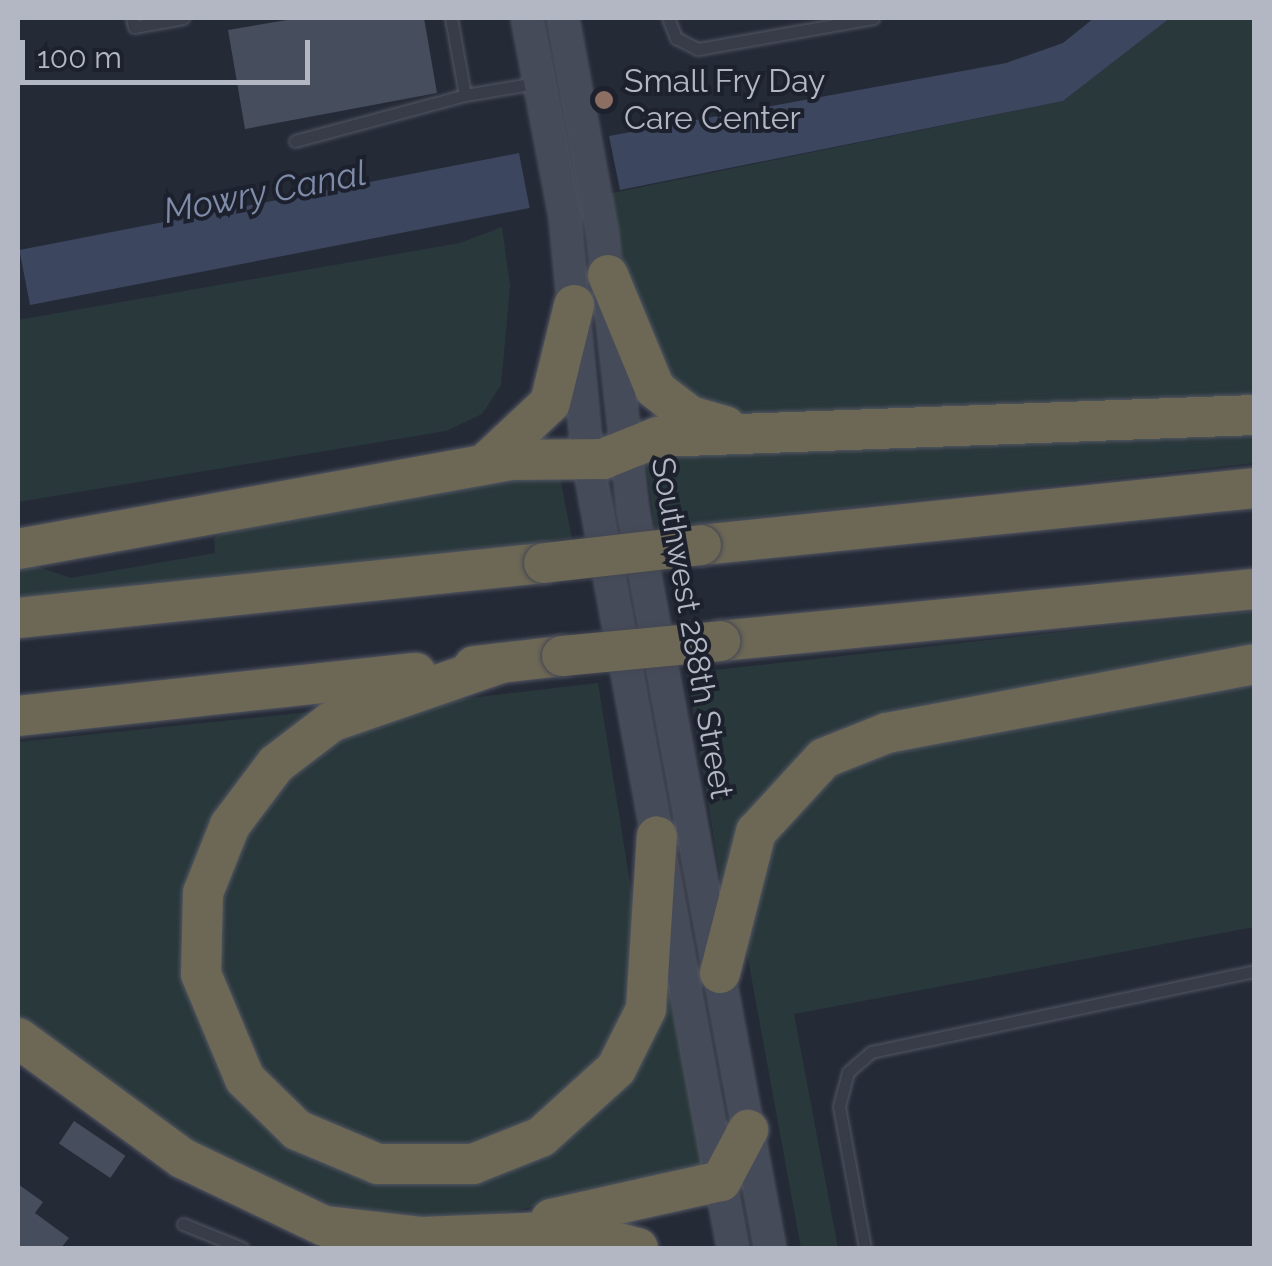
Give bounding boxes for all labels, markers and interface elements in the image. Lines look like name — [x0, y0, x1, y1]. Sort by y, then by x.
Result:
scale bar — [25, 20, 315, 82]
text: 100 m — [37, 40, 122, 75]
place label: Small Fry Day Care Center — [624, 63, 827, 138]
marker: Small Fry Day Care Center — [593, 89, 615, 111]
water label: Mowry Canal — [160, 152, 370, 232]
street label: Southwest 288th Street — [643, 454, 741, 802]

